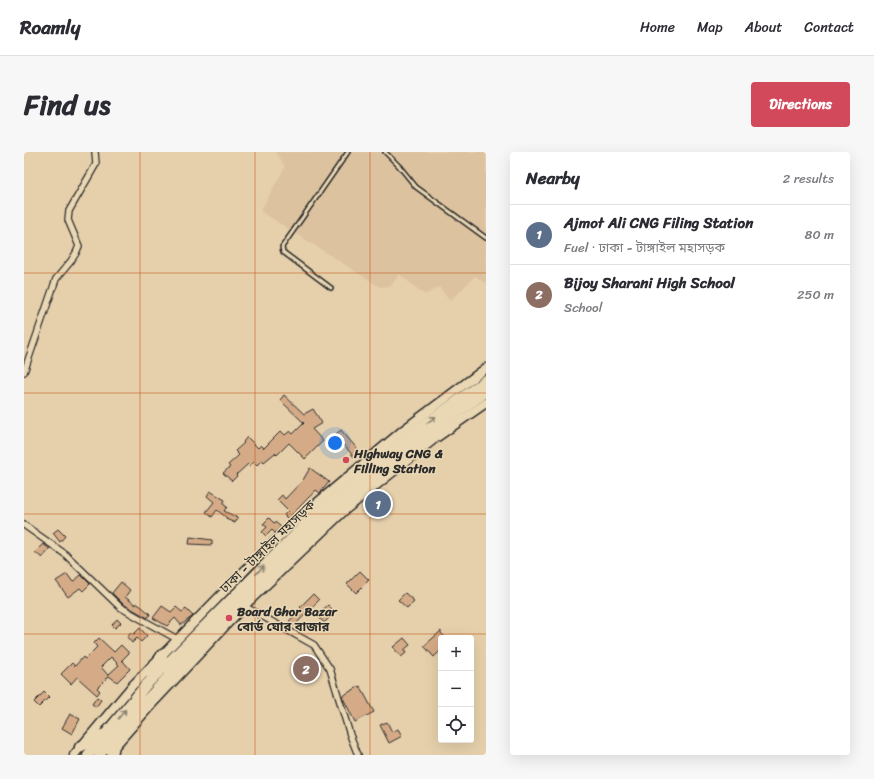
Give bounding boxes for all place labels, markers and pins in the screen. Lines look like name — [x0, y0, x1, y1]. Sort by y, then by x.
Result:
place label: Highway CNG & Filling Station — [353, 442, 444, 480]
marker: Highway CNG & Filling Station — [341, 455, 351, 465]
pin: 1 — [365, 489, 391, 519]
place label: Board Ghor Bazar বোর্ড ঘোর বাজার — [237, 600, 339, 638]
marker: Board Ghor Bazar বোর্ড ঘোর বাজার — [224, 613, 234, 623]
pin: 2 — [293, 654, 319, 684]

